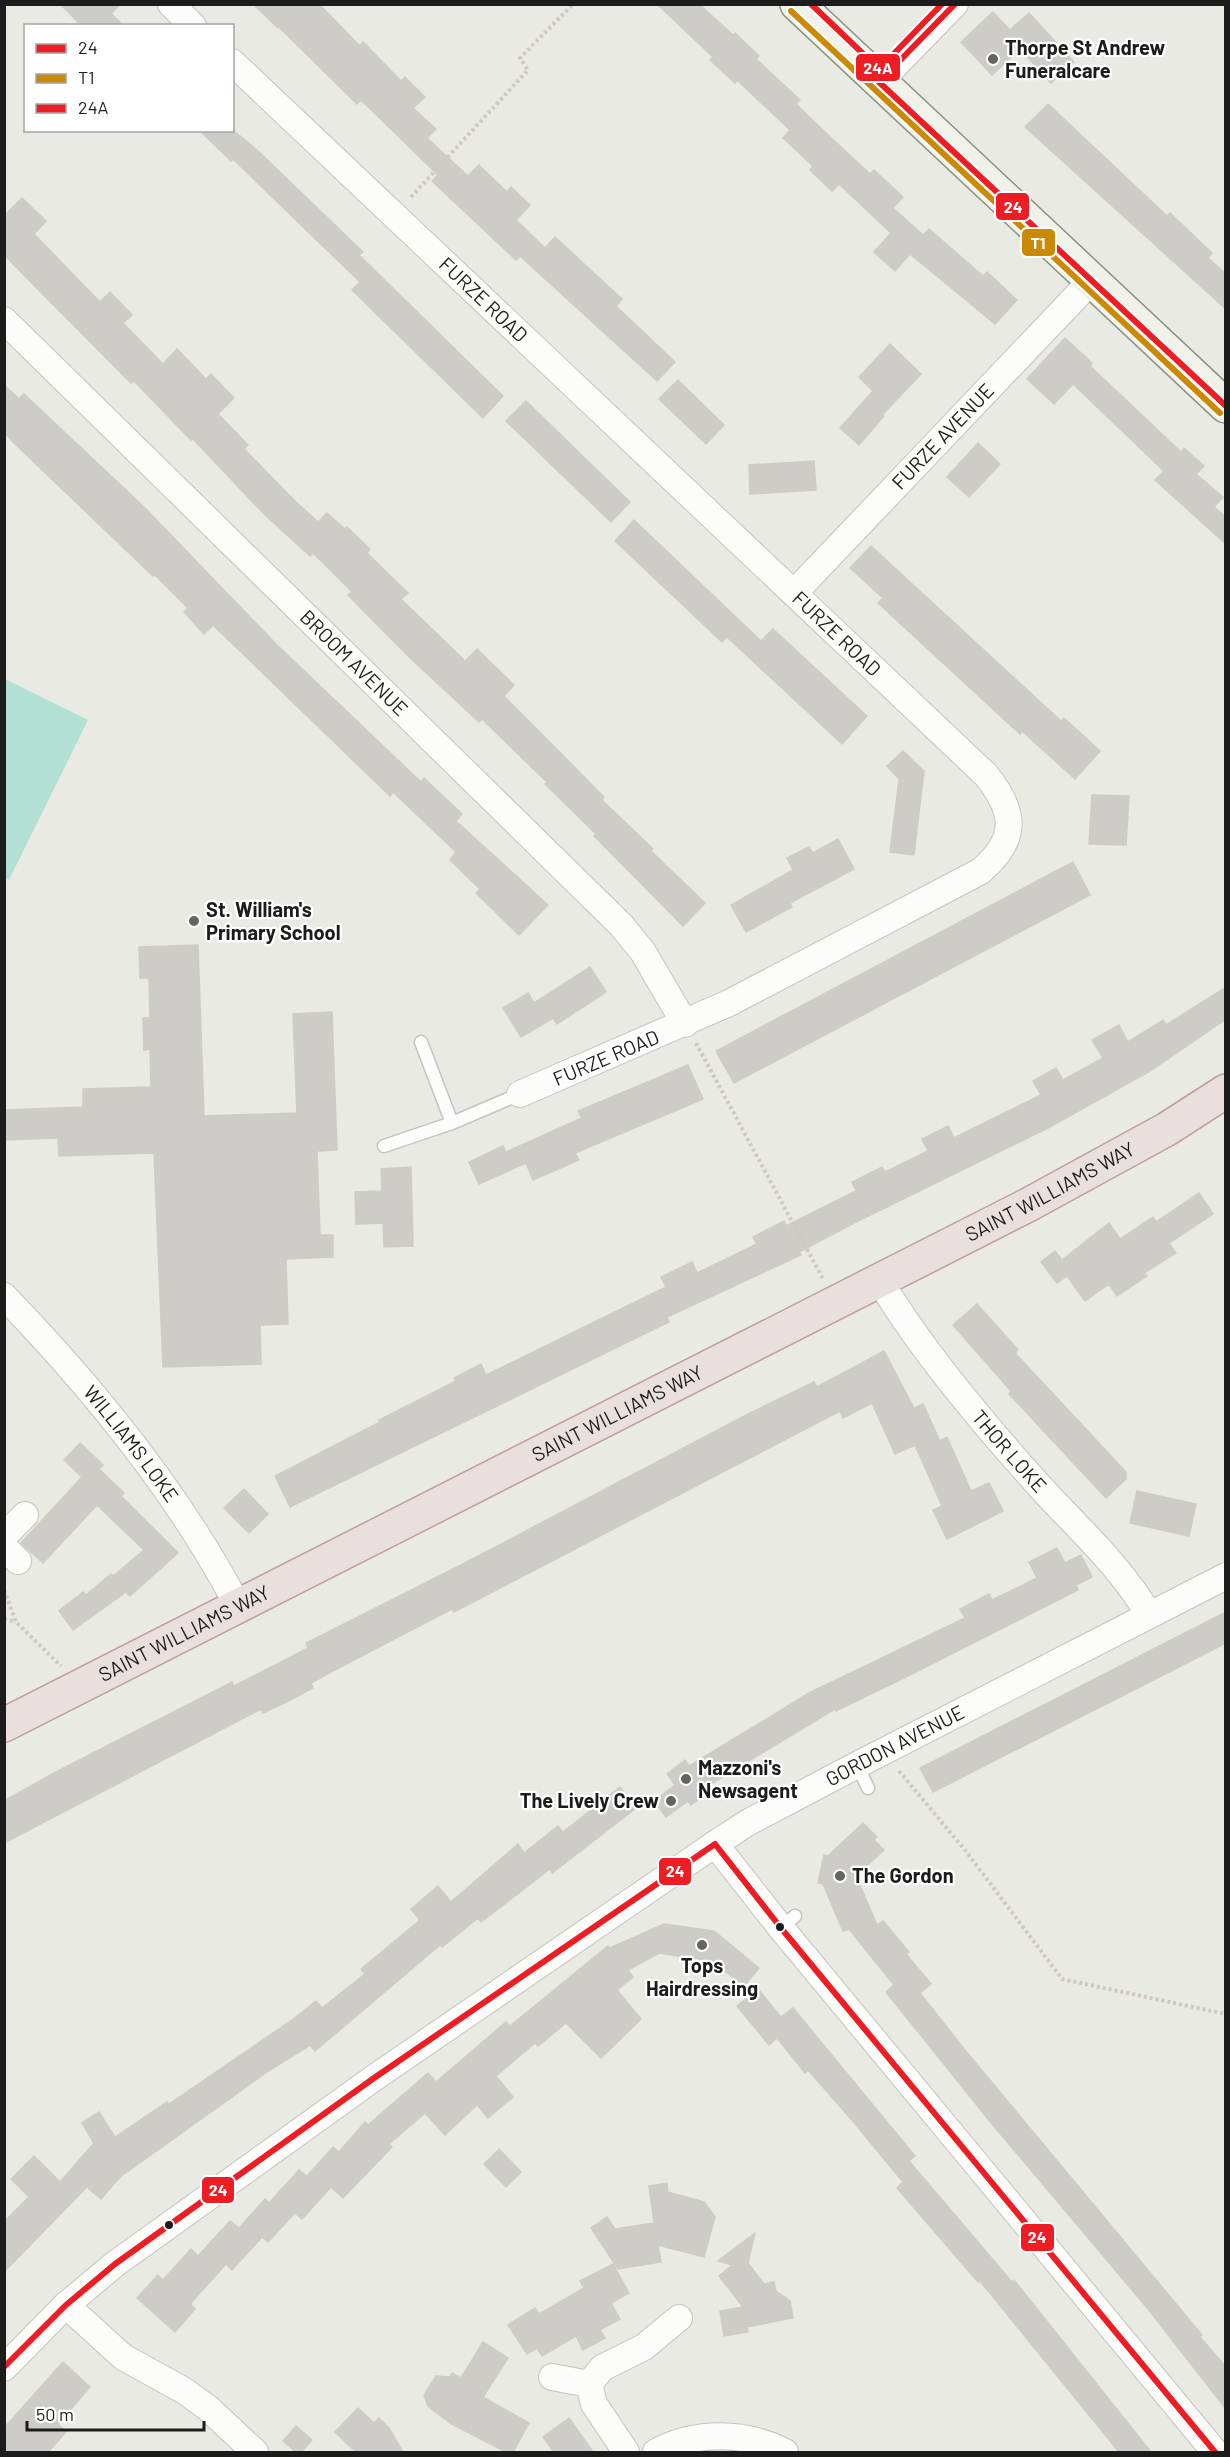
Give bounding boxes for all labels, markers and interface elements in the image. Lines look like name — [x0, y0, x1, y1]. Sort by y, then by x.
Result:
legend — [24, 24, 234, 132]
place label: Thorpe St Andrew Funeralcare — [1005, 35, 1165, 82]
text: 24 — [78, 36, 98, 58]
marker: Thorpe St Andrew Funeralcare — [986, 52, 1000, 66]
line badge: 24A — [855, 53, 901, 82]
text: 24A — [863, 58, 893, 77]
text: T1 — [78, 66, 95, 88]
text: 24A — [78, 96, 109, 118]
line badge: 24 — [995, 192, 1030, 221]
text: 24 — [1004, 197, 1022, 216]
line badge: T1 — [1021, 228, 1056, 257]
text: T1 — [1030, 233, 1046, 252]
street label: FURZE ROAD — [435, 252, 533, 346]
street label: FURZE AVENUE — [886, 378, 998, 494]
street label: FURZE ROAD — [788, 585, 886, 680]
street label: BROOM AVENUE — [296, 604, 413, 720]
place label: St. William's Primary School — [206, 897, 341, 944]
marker: St. William's Primary School — [187, 914, 201, 928]
street label: FURZE ROAD — [549, 1024, 662, 1090]
street label: SAINT WILLIAMS WAY — [961, 1136, 1138, 1246]
street label: SAINT WILLIAMS WAY — [528, 1359, 706, 1466]
street label: WILLIAMS LOKE — [79, 1380, 184, 1506]
street label: THOR LOKE — [968, 1405, 1052, 1497]
street label: SAINT WILLIAMS WAY — [94, 1579, 273, 1686]
street label: GORDON AVENUE — [821, 1699, 968, 1790]
place label: Mazzoni's Newsagent — [698, 1755, 798, 1802]
marker: Mazzoni's Newsagent — [679, 1772, 693, 1786]
place label: The Lively Crew — [520, 1788, 659, 1812]
marker: The Lively Crew — [664, 1794, 678, 1808]
line badge: 24 — [658, 1857, 692, 1886]
text: 24 — [666, 1861, 684, 1880]
place label: The Gordon — [852, 1863, 954, 1887]
marker: The Gordon — [833, 1869, 847, 1883]
unlabelled marker — [774, 1921, 786, 1933]
marker: Tops Hairdressing — [695, 1938, 709, 1952]
place label: Tops Hairdressing — [646, 1953, 758, 2000]
line badge: 24 — [201, 2176, 235, 2204]
text: 24 — [209, 2180, 227, 2199]
unlabelled marker — [163, 2219, 175, 2231]
line badge: 24 — [1020, 2223, 1055, 2252]
text: 24 — [1028, 2227, 1046, 2246]
scale bar — [27, 2394, 204, 2432]
text: 50 m — [36, 2403, 74, 2425]

